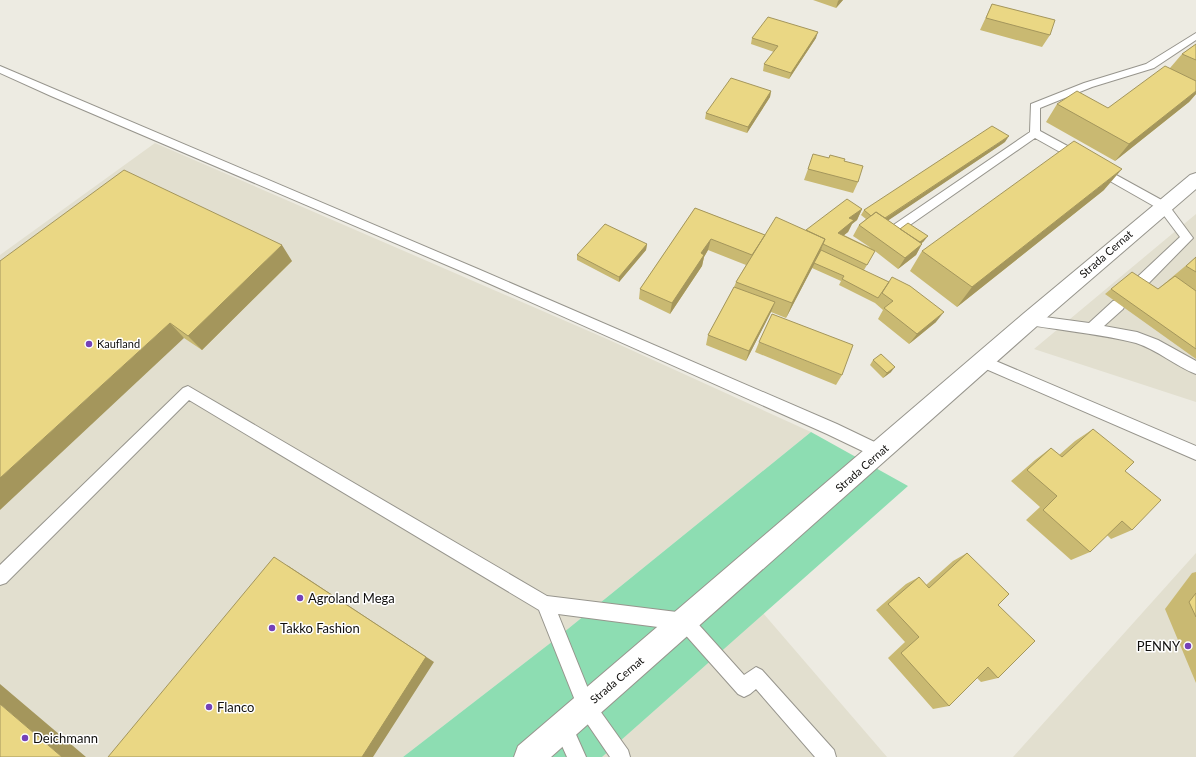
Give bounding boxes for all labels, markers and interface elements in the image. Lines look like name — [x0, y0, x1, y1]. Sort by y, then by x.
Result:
street label: Strada Cernat — [1076, 227, 1135, 280]
place label: Kaufland — [97, 337, 140, 350]
marker: Kaufland — [84, 339, 94, 349]
street label: Strada Cernat — [832, 441, 891, 494]
place label: Agroland Mega — [308, 590, 395, 606]
marker: Agroland Mega — [295, 593, 305, 603]
place label: Takko Fashion — [280, 620, 360, 636]
marker: Takko Fashion — [267, 623, 277, 633]
place label: PENNY — [1137, 638, 1181, 654]
marker: PENNY — [1183, 641, 1193, 651]
street label: Strada Cernat — [587, 653, 646, 706]
place label: Flanco — [217, 699, 254, 715]
marker: Flanco — [204, 702, 214, 712]
place label: Deichmann — [33, 730, 98, 746]
marker: Deichmann — [20, 733, 30, 743]

